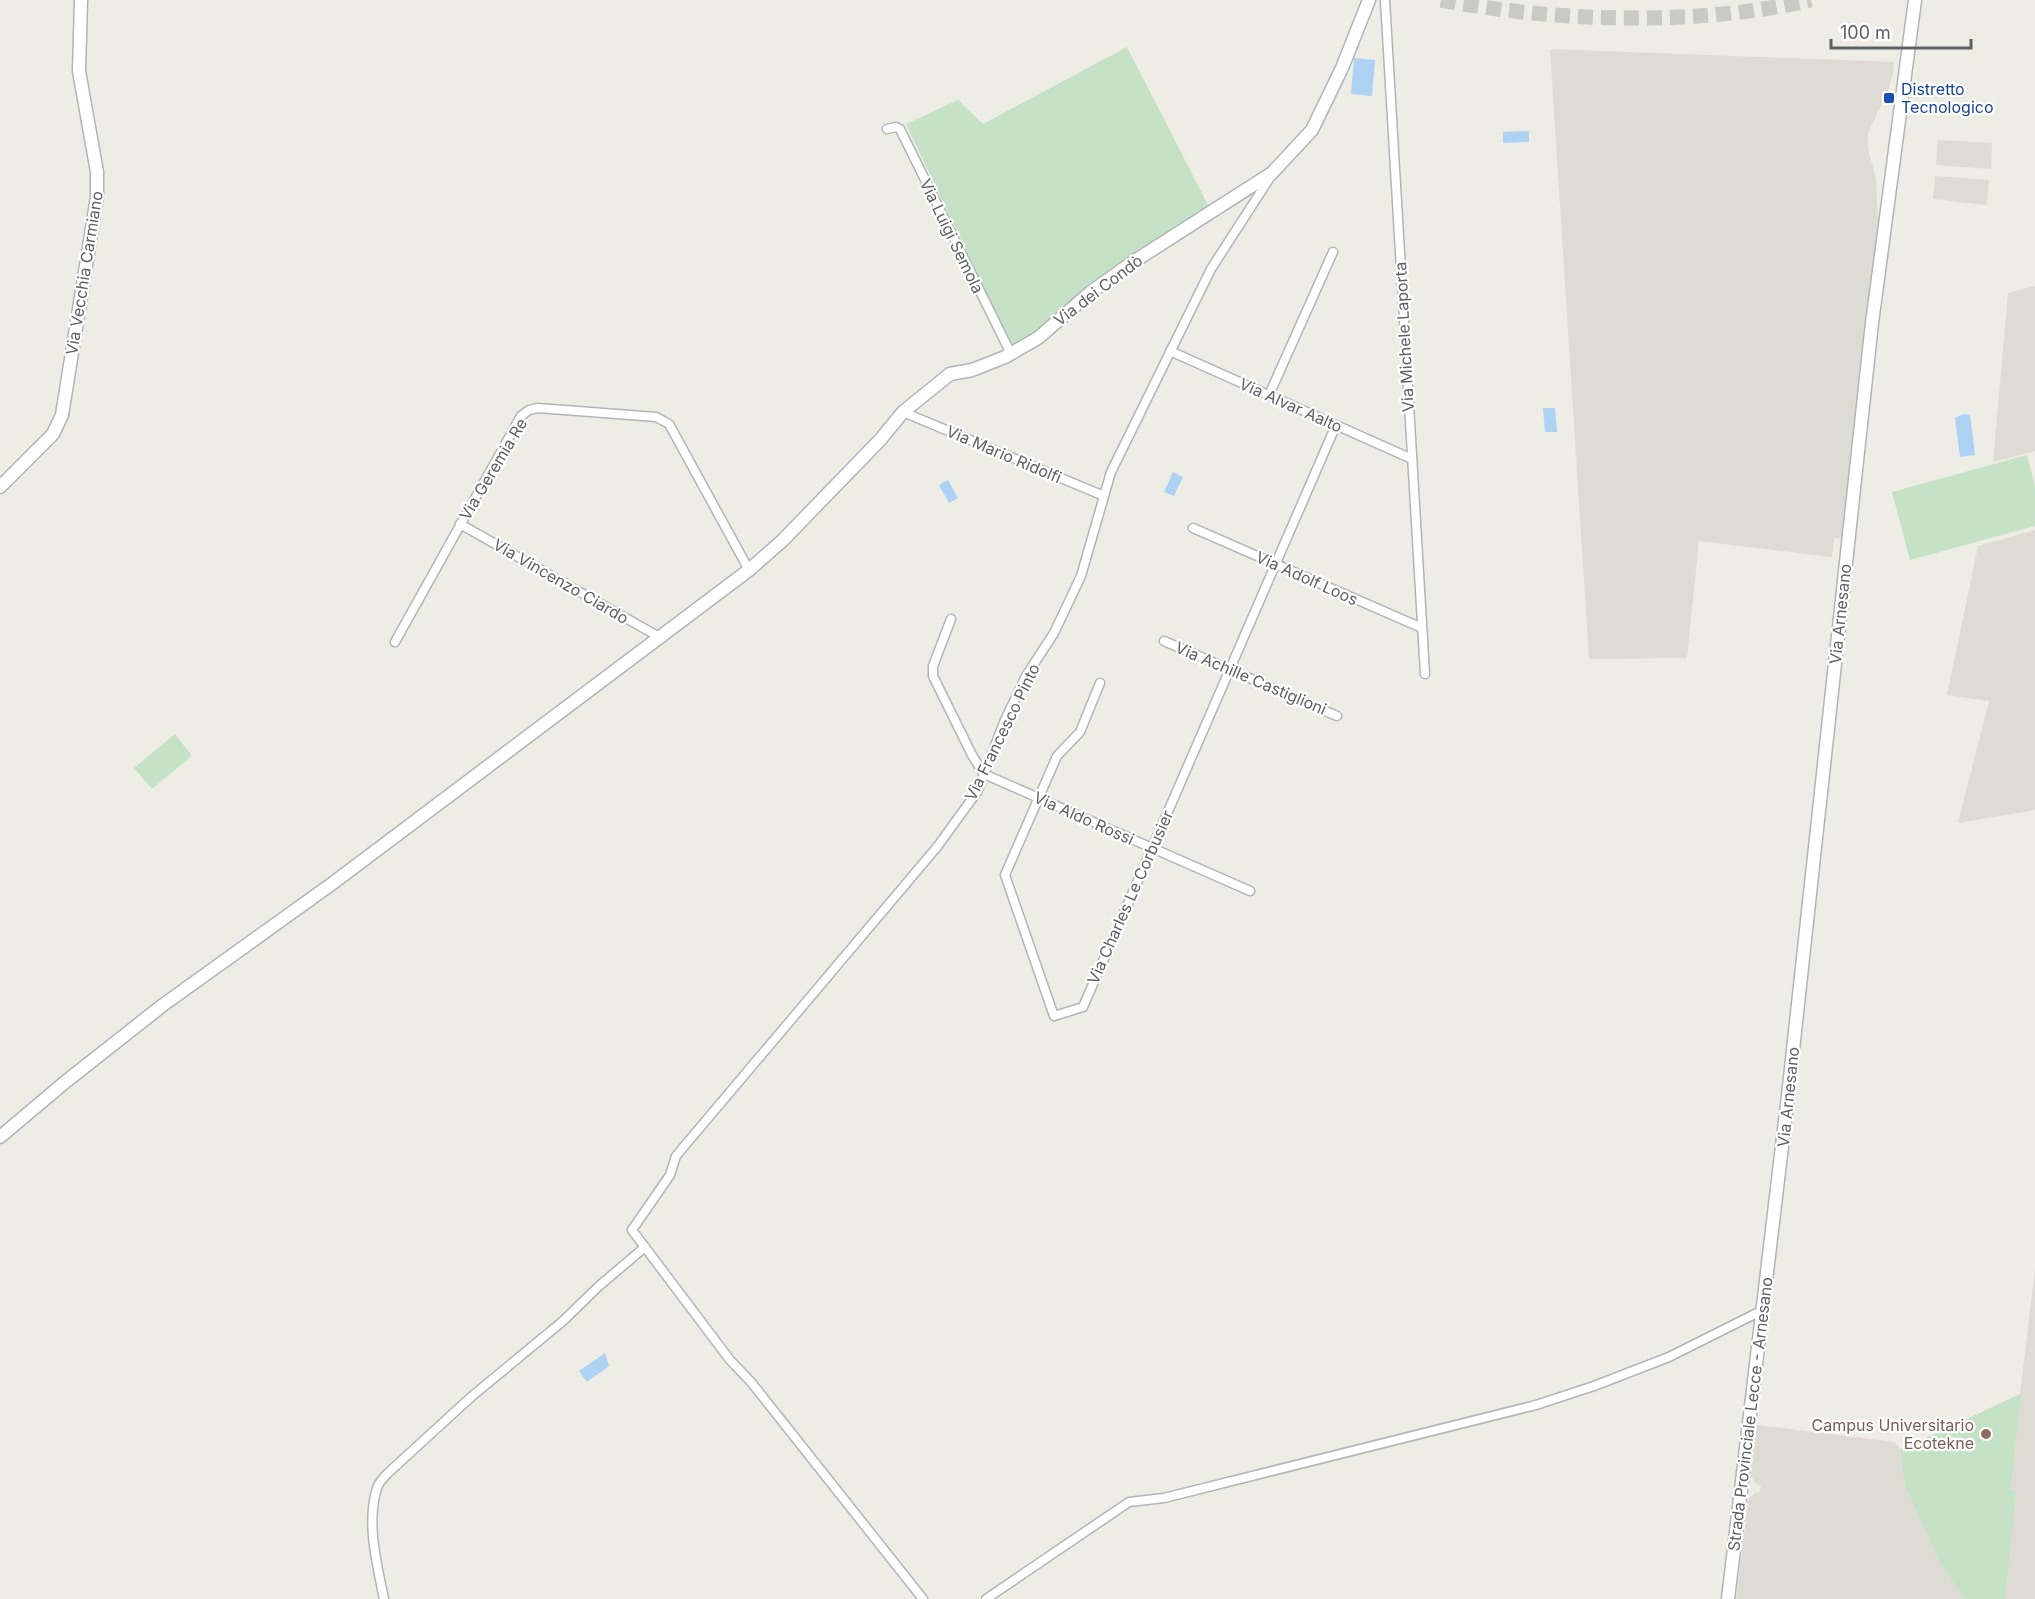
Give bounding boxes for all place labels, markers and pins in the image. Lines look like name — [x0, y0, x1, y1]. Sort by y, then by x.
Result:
place label: Distretto Tecnologico — [1901, 79, 1993, 117]
marker: Distretto Tecnologico — [1882, 91, 1896, 105]
place label: Campus Universitario Ecotekne — [1811, 1415, 1974, 1453]
marker: Campus Universitario Ecotekne — [1979, 1427, 1993, 1441]

